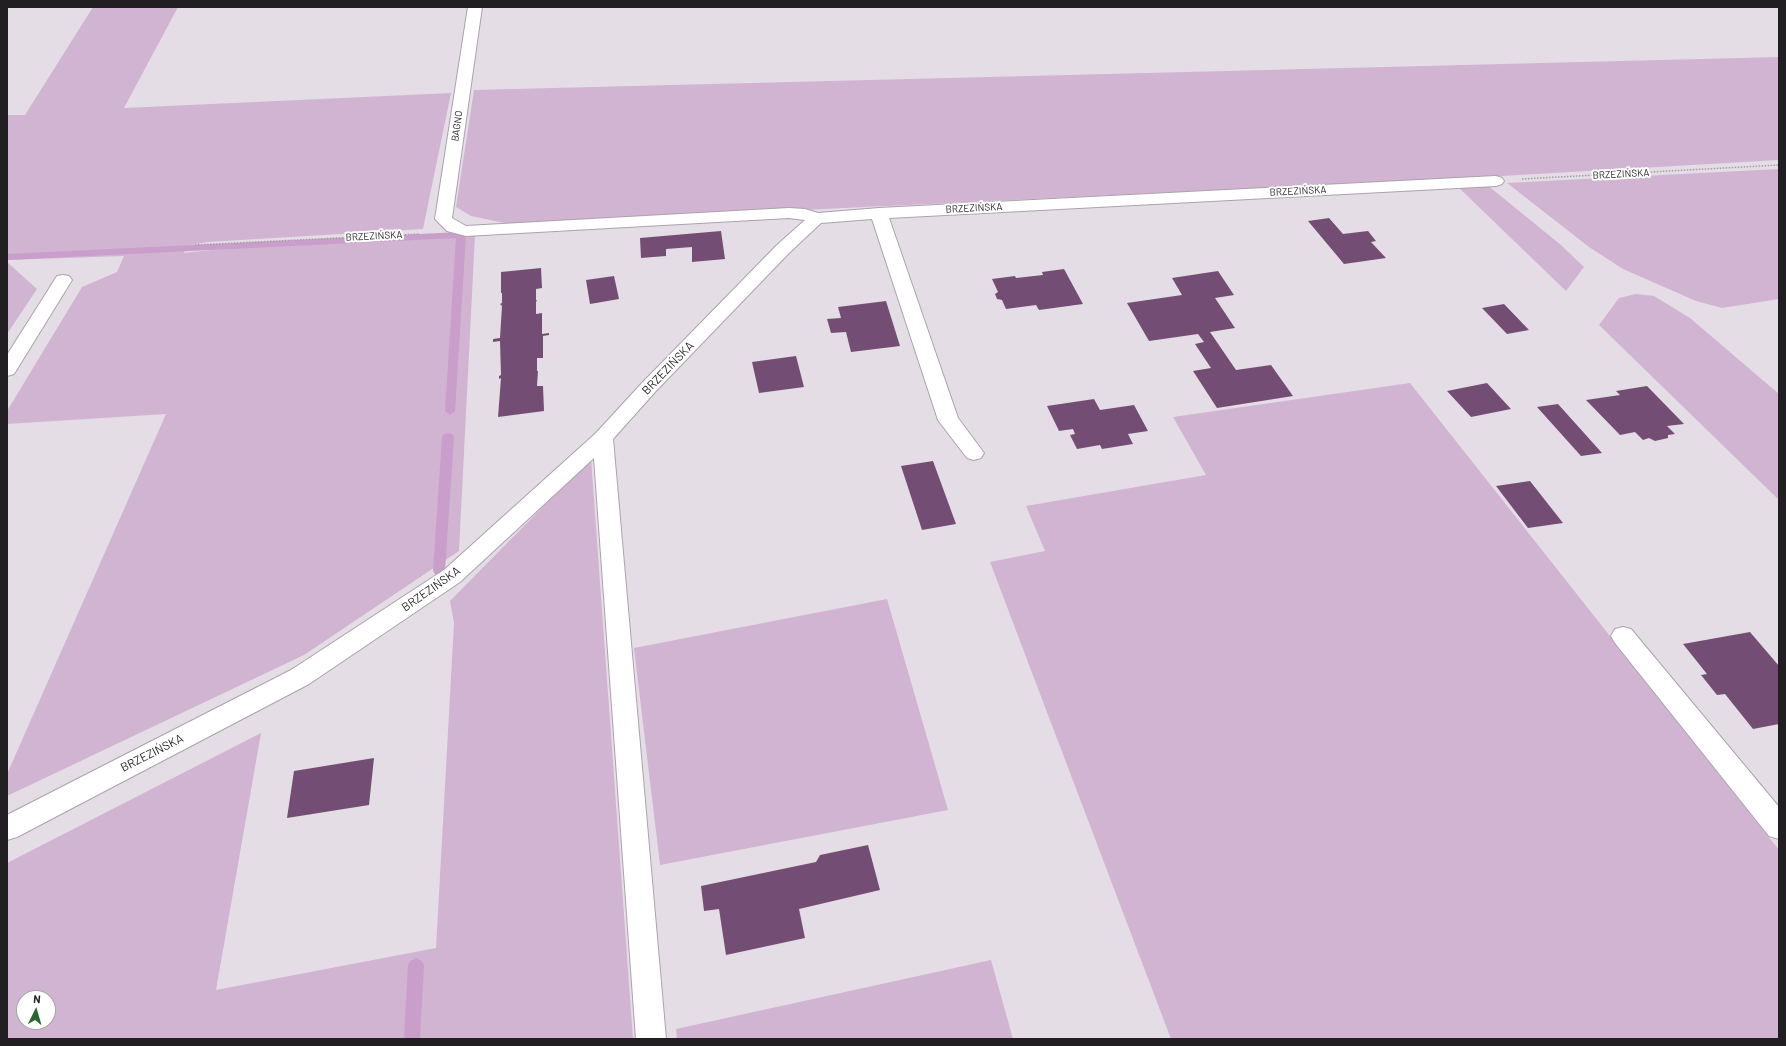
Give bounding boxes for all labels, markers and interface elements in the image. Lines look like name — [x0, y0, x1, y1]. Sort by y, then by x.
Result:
street label: BAGNO — [449, 110, 465, 142]
street label: BRZEZIŃSKA — [1592, 167, 1650, 181]
street label: BRZEZIŃSKA — [1269, 184, 1327, 198]
street label: BRZEZIŃSKA — [945, 201, 1003, 215]
street label: BRZEZIŃSKA — [345, 229, 403, 243]
street label: BRZEZIŃSKA — [639, 338, 697, 398]
street label: BRZEZIŃSKA — [399, 563, 463, 615]
street label: BRZEZIŃSKA — [118, 731, 186, 775]
north arrow — [16, 990, 56, 1030]
text: N — [33, 992, 41, 1005]

